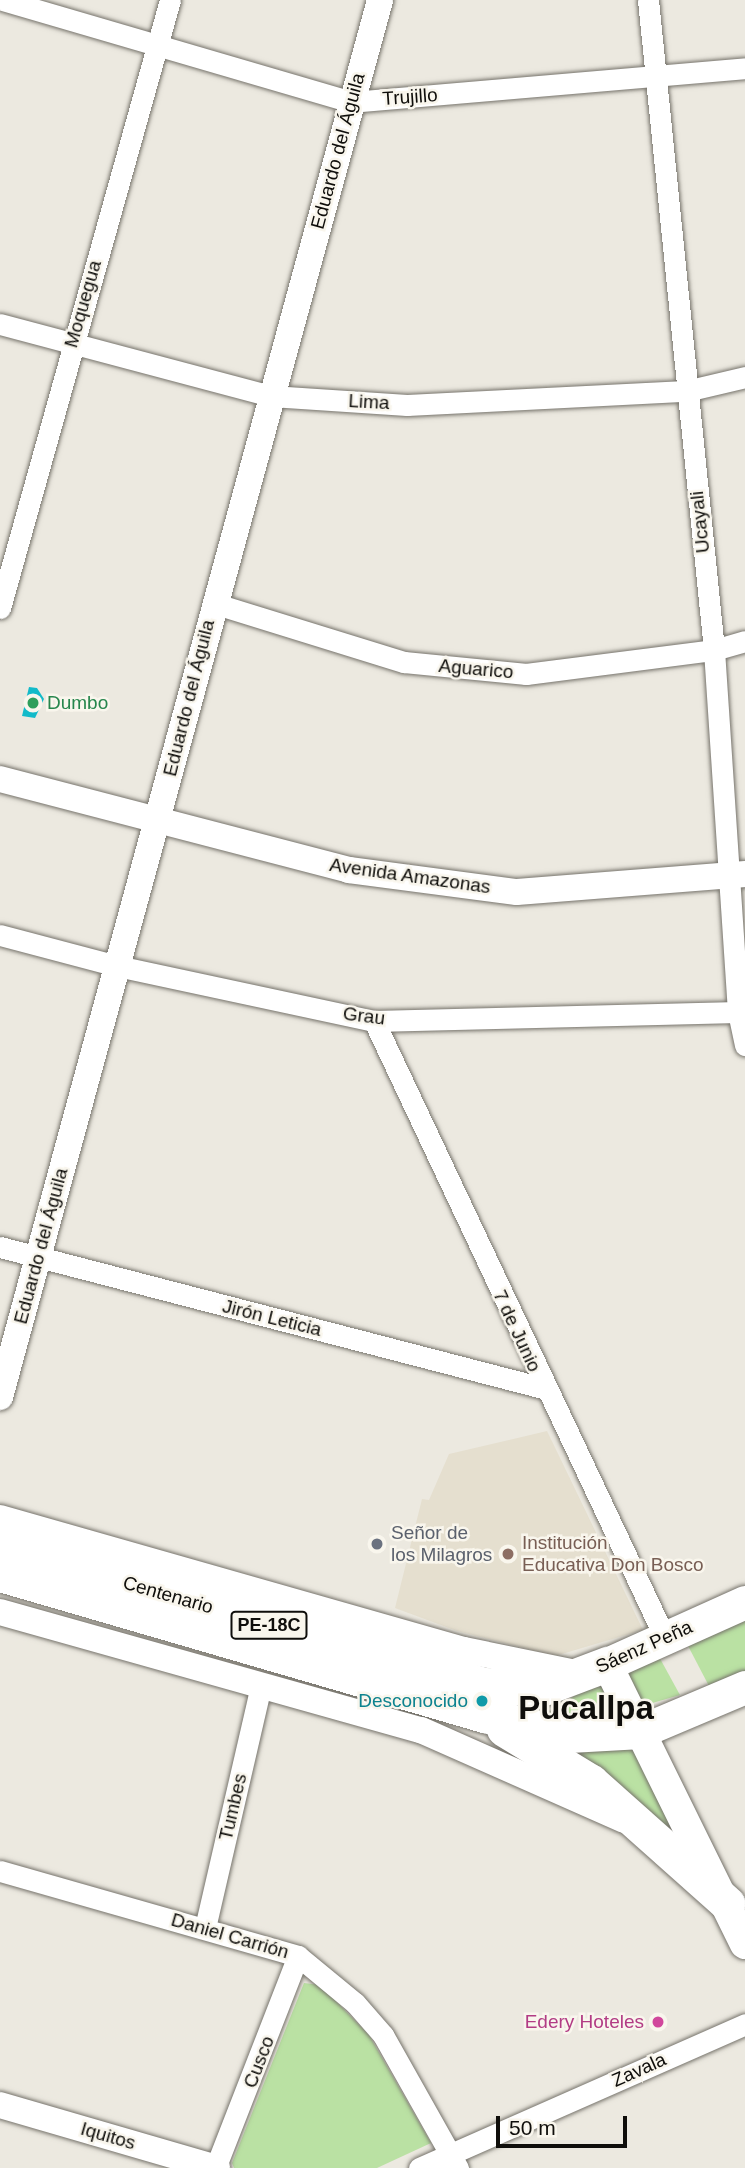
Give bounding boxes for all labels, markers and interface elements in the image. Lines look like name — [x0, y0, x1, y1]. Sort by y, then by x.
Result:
street label: Eduardo del Águila — [306, 71, 370, 231]
street label: Trujillo — [382, 84, 438, 110]
street label: Moquegua — [60, 258, 106, 350]
street label: Lima — [348, 390, 390, 414]
street label: Ucayali — [685, 490, 715, 554]
street label: Eduardo del Águila — [159, 617, 219, 779]
street label: Aguarico — [438, 654, 514, 684]
place label: Dumbo — [47, 692, 108, 714]
marker: Dumbo — [25, 695, 41, 711]
street label: Avenida Amazonas — [328, 853, 492, 899]
street label: Grau — [342, 1002, 386, 1030]
street label: Eduardo del Águila — [9, 1166, 73, 1326]
street label: 7 de Junio — [488, 1286, 546, 1376]
street label: Jirón Leticia — [220, 1295, 324, 1341]
place label: Señor de los Milagros — [391, 1522, 492, 1566]
place label: Institución Educativa Don Bosco — [522, 1532, 704, 1576]
marker: Señor de los Milagros — [369, 1536, 385, 1552]
marker: Institución Educativa Don Bosco — [500, 1546, 516, 1562]
street label: Centenario — [120, 1571, 216, 1619]
road number: PE-18C — [229, 1610, 309, 1640]
street label: Sáenz Peña — [592, 1616, 696, 1678]
district label: Pucallpa — [518, 1688, 654, 1728]
place label: Desconocido — [358, 1690, 468, 1712]
marker: Desconocido — [474, 1693, 490, 1709]
street label: Tumbes — [214, 1771, 252, 1843]
street label: Daniel Carrión — [168, 1908, 292, 1964]
place label: Edery Hoteles — [525, 2011, 644, 2033]
marker: Edery Hoteles — [650, 2014, 666, 2030]
street label: Cusco — [239, 2033, 279, 2091]
street label: Zavala — [608, 2048, 670, 2092]
scale bar — [500, 2102, 631, 2146]
text: 50 m — [509, 2116, 556, 2139]
street label: Iquitos — [78, 2117, 138, 2155]

